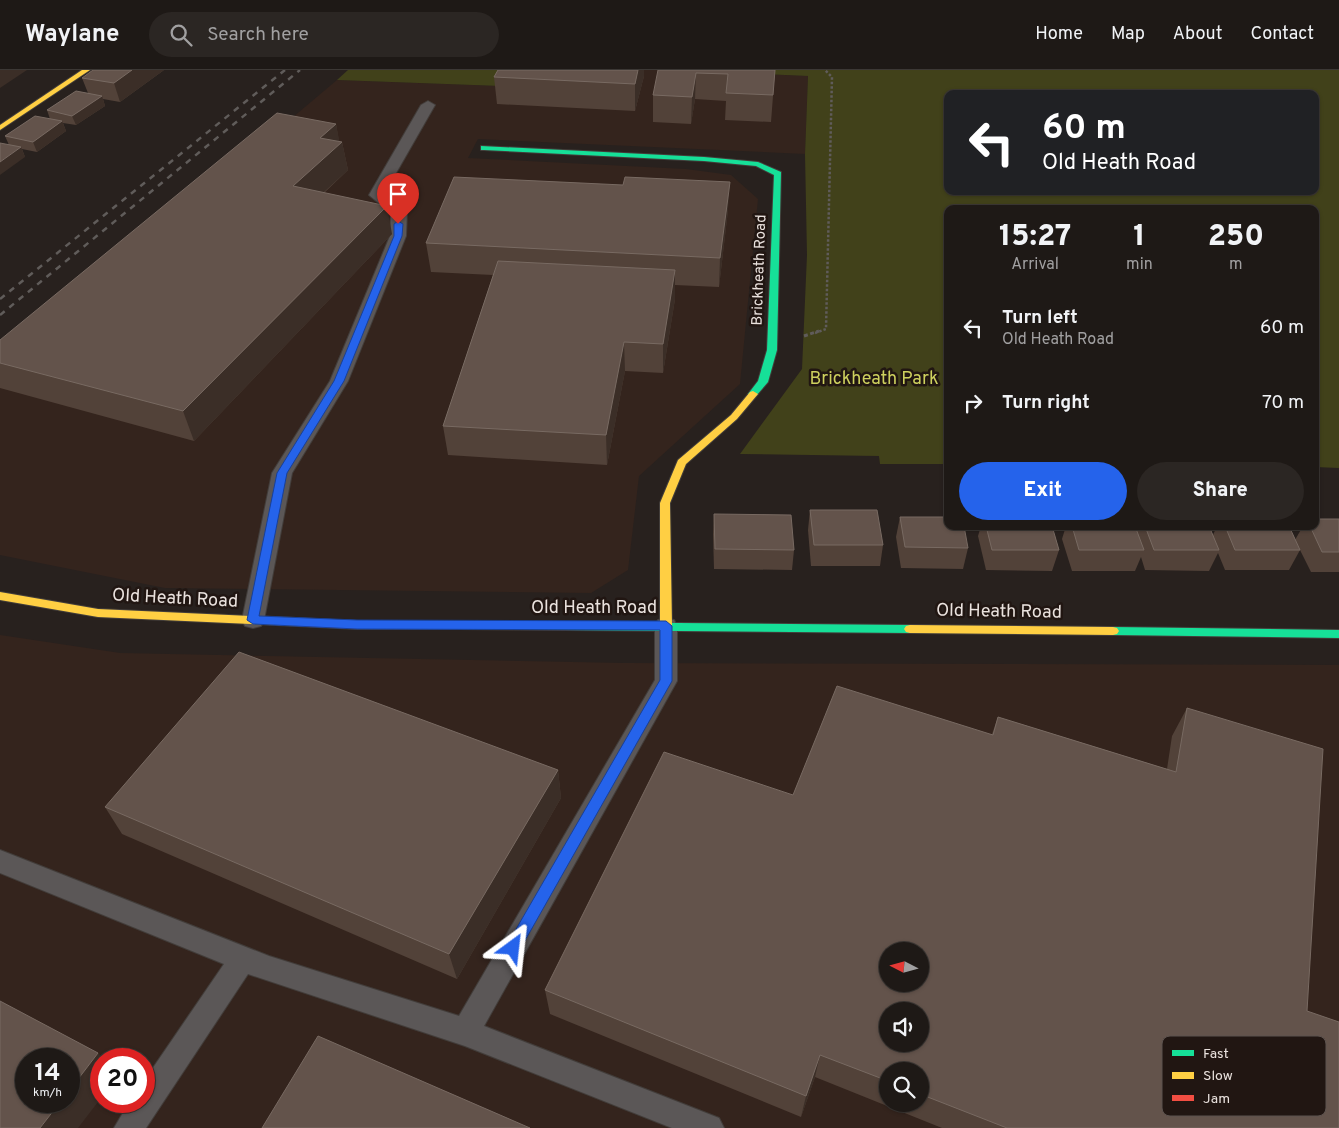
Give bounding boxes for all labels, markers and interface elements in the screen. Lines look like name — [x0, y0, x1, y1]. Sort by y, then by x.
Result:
search box — [149, 12, 499, 57]
text: Waylane — [25, 20, 119, 50]
icon: search — [167, 21, 195, 49]
text: Search here — [207, 23, 309, 47]
text: Home — [1035, 23, 1083, 46]
text: Map — [1111, 23, 1145, 46]
text: About — [1173, 23, 1222, 46]
text: Contact — [1250, 23, 1314, 46]
text: 60 m — [1042, 107, 1126, 151]
icon: left — [959, 110, 1024, 175]
text: Old Heath Road — [1042, 150, 1196, 177]
pin — [377, 173, 419, 224]
icon: arrive — [384, 180, 412, 208]
street label: Brickheath Road — [749, 214, 771, 326]
text: 15:27 — [999, 219, 1071, 256]
text: 1 — [1133, 219, 1146, 256]
text: 250 — [1208, 219, 1264, 256]
text: Arrival — [1011, 255, 1059, 275]
text: min — [1126, 255, 1153, 275]
text: m — [1229, 255, 1243, 275]
text: Turn left — [1002, 306, 1078, 330]
icon: left — [959, 314, 987, 342]
text: 60 m — [1260, 316, 1304, 340]
text: Old Heath Road — [1002, 330, 1114, 350]
park label: Brickheath Park — [809, 368, 939, 391]
icon: right — [959, 389, 987, 417]
text: Turn right — [1002, 391, 1090, 415]
text: 70 m — [1262, 391, 1304, 415]
button: Exit — [959, 462, 1127, 520]
button: Share — [1137, 462, 1304, 520]
street label: Old Heath Road — [111, 584, 239, 614]
street label: Old Heath Road — [531, 597, 657, 620]
street label: Old Heath Road — [936, 599, 1062, 625]
position arrow — [486, 921, 538, 973]
north arrow — [879, 942, 929, 992]
map controls — [879, 942, 929, 1112]
button: sound — [879, 1002, 929, 1052]
legend — [1162, 1036, 1326, 1116]
text: Fast — [1203, 1046, 1229, 1063]
speed limit sign: 20 — [90, 1048, 155, 1113]
text: 14 — [34, 1058, 61, 1090]
button: search — [879, 1062, 929, 1112]
text: Slow — [1203, 1068, 1233, 1085]
text: km/h — [33, 1085, 62, 1101]
text: Jam — [1203, 1091, 1230, 1108]

